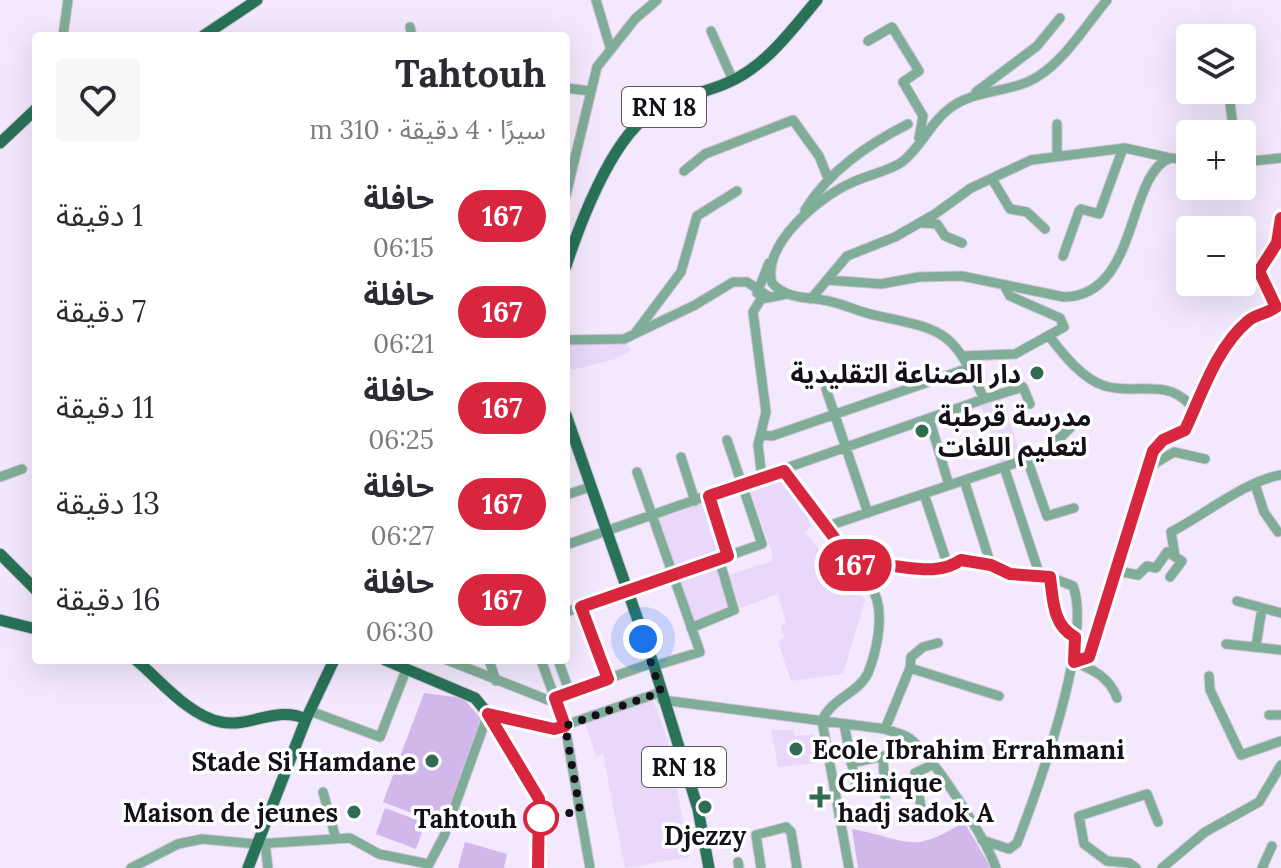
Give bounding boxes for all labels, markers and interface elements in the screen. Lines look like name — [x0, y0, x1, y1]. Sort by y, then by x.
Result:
map controls — [1176, 24, 1256, 296]
button: layers — [1176, 24, 1256, 104]
text: Tahtouh — [395, 49, 546, 97]
button: heart — [56, 58, 140, 142]
road number: RN 18 — [622, 87, 706, 127]
text: سيرًا · 4 دقيقة · 310 m — [309, 113, 546, 146]
button: + — [1176, 120, 1256, 200]
text: حافلة — [363, 179, 434, 217]
text: 1 دقيقة — [56, 196, 143, 234]
text: 167 — [482, 198, 522, 234]
button: − — [1176, 216, 1256, 296]
text: 06:15 — [373, 231, 434, 264]
text: حافلة — [363, 275, 434, 313]
text: 7 دقيقة — [56, 292, 146, 330]
text: 167 — [482, 294, 522, 330]
text: 06:21 — [373, 327, 434, 360]
place label: دار الصناعة التقليدية — [791, 357, 1021, 390]
marker: دار الصناعة التقليدية — [1028, 364, 1046, 382]
text: حافلة — [363, 371, 434, 409]
text: 11 دقيقة — [56, 388, 154, 426]
text: 167 — [482, 390, 522, 426]
place label: مدرسة قرطبة لتعليم اللغات — [938, 400, 1091, 467]
marker: مدرسة قرطبة لتعليم اللغات — [913, 422, 931, 440]
text: 06:25 — [368, 423, 434, 456]
text: حافلة — [363, 467, 434, 505]
text: 13 دقيقة — [56, 484, 160, 522]
text: 167 — [482, 486, 522, 522]
text: 06:27 — [370, 519, 434, 552]
line badge: 167 — [809, 539, 901, 591]
text: 167 — [835, 547, 875, 583]
text: حافلة — [363, 563, 434, 601]
text: 16 دقيقة — [56, 580, 161, 618]
text: 167 — [482, 582, 522, 618]
text: 06:30 — [366, 615, 434, 648]
your location — [623, 619, 663, 659]
place label: Ecole Ibrahim Errahmani — [812, 733, 1125, 766]
marker: Ecole Ibrahim Errahmani — [787, 740, 805, 758]
place label: Stade Si Hamdane — [191, 745, 416, 778]
road number: RN 18 — [642, 747, 726, 787]
marker: Stade Si Hamdane — [423, 752, 441, 770]
place label: Clinique hadj sadok A — [838, 766, 994, 829]
marker: Clinique hadj sadok A — [809, 786, 831, 808]
place label: Maison de jeunes — [123, 796, 338, 829]
marker: Djezzy — [696, 798, 714, 816]
marker: Tahtouh — [524, 801, 558, 835]
place label: Tahtouh — [414, 802, 517, 835]
marker: Maison de jeunes — [345, 803, 363, 821]
place label: Djezzy — [664, 819, 747, 852]

